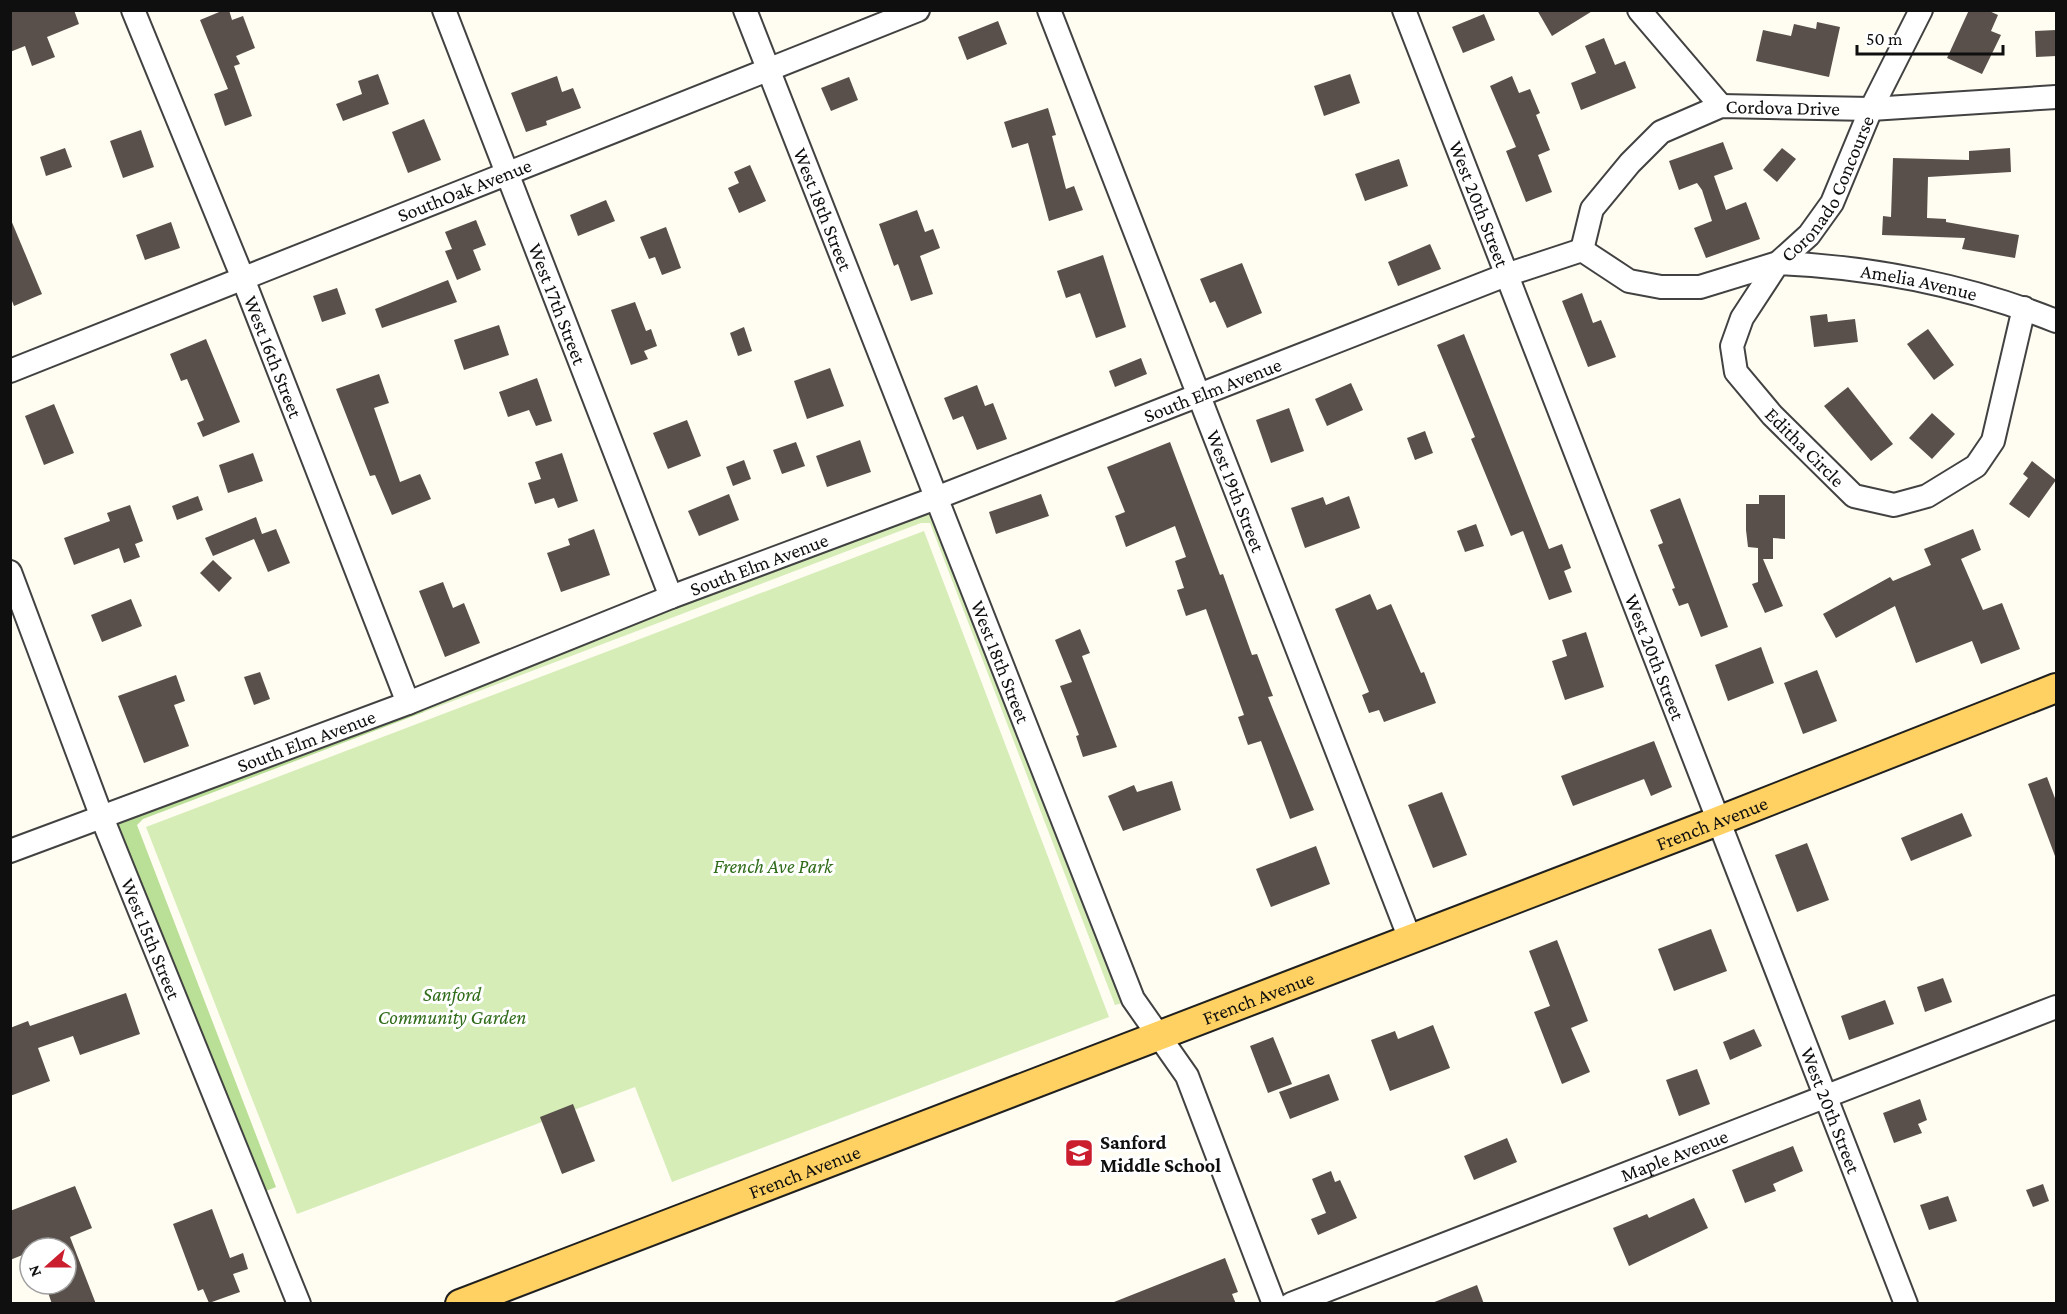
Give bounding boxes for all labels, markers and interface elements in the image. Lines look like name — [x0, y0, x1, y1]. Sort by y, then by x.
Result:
scale bar — [1857, 18, 2002, 56]
text: 50 m — [1866, 29, 1903, 49]
street label: Cordova Drive — [1726, 95, 1840, 119]
street label: Coronado Concourse — [1776, 112, 1878, 266]
street label: West 20th Street — [1445, 138, 1514, 270]
street label: West 18th Street — [789, 145, 857, 274]
street label: SouthOak Avenue — [394, 154, 535, 226]
street label: West 17th Street — [524, 240, 591, 368]
street label: Amelia Avenue — [1859, 259, 1980, 305]
street label: West 16th Street — [240, 292, 307, 421]
street label: South Elm Avenue — [1141, 353, 1285, 427]
street label: Editha Circle — [1761, 403, 1849, 491]
street label: West 19th Street — [1202, 427, 1270, 556]
street label: South Elm Avenue — [687, 528, 831, 600]
street label: West 20th Street — [1621, 591, 1690, 724]
street label: West 18th Street — [967, 597, 1035, 726]
street label: South Elm Avenue — [234, 705, 379, 777]
street label: French Avenue — [1653, 792, 1771, 855]
park label: French Ave Park — [713, 855, 834, 877]
street label: West 15th Street — [117, 875, 186, 1003]
street label: French Avenue — [1199, 966, 1317, 1029]
park label: Sanford Community Garden — [378, 983, 526, 1029]
street label: West 20th Street — [1796, 1044, 1865, 1177]
street label: Maple Avenue — [1617, 1124, 1731, 1186]
place label: Sanford Middle School — [1100, 1131, 1221, 1176]
school or university icon: Sanford Middle School — [1063, 1137, 1095, 1169]
street label: French Avenue — [746, 1140, 864, 1203]
north arrow — [18, 1236, 78, 1296]
text: N — [25, 1263, 44, 1279]

